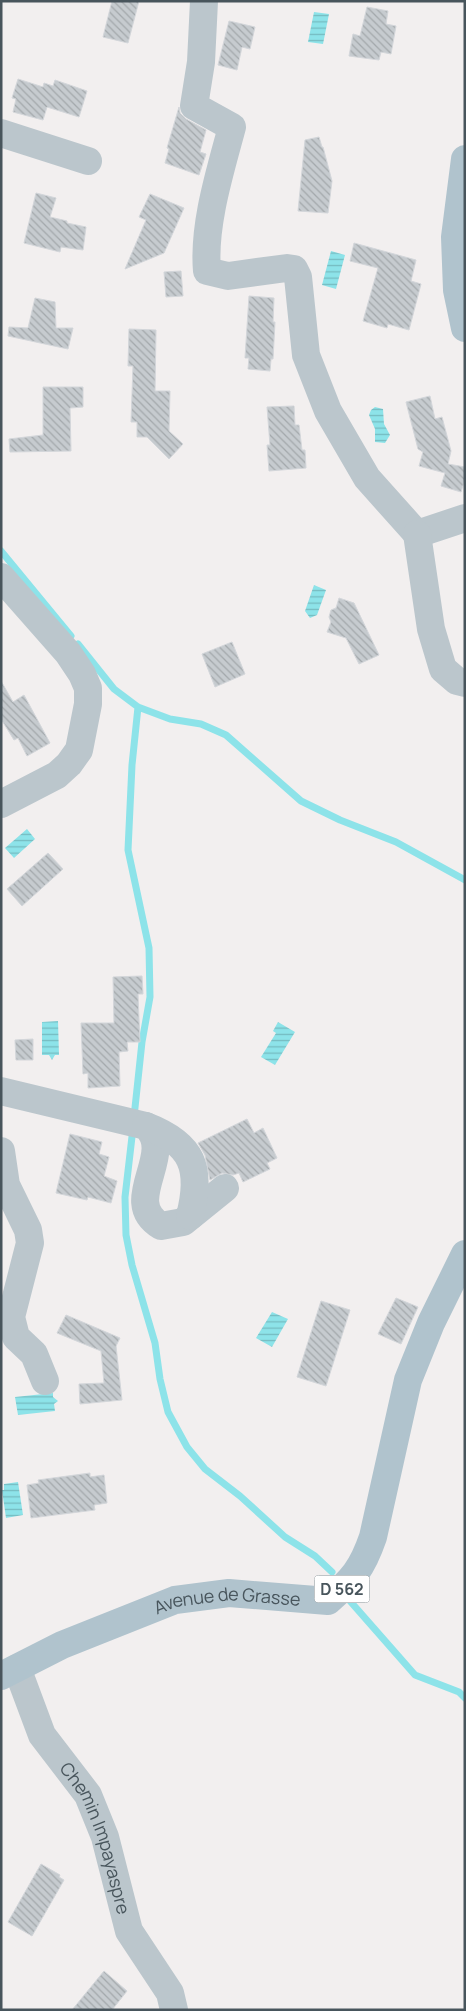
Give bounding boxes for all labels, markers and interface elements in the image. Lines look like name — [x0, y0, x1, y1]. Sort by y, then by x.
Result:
road number: D 562 — [314, 1576, 370, 1602]
street label: Avenue de Grasse — [150, 1581, 301, 1619]
street label: Chemin Impayaspre — [55, 1757, 136, 1917]

